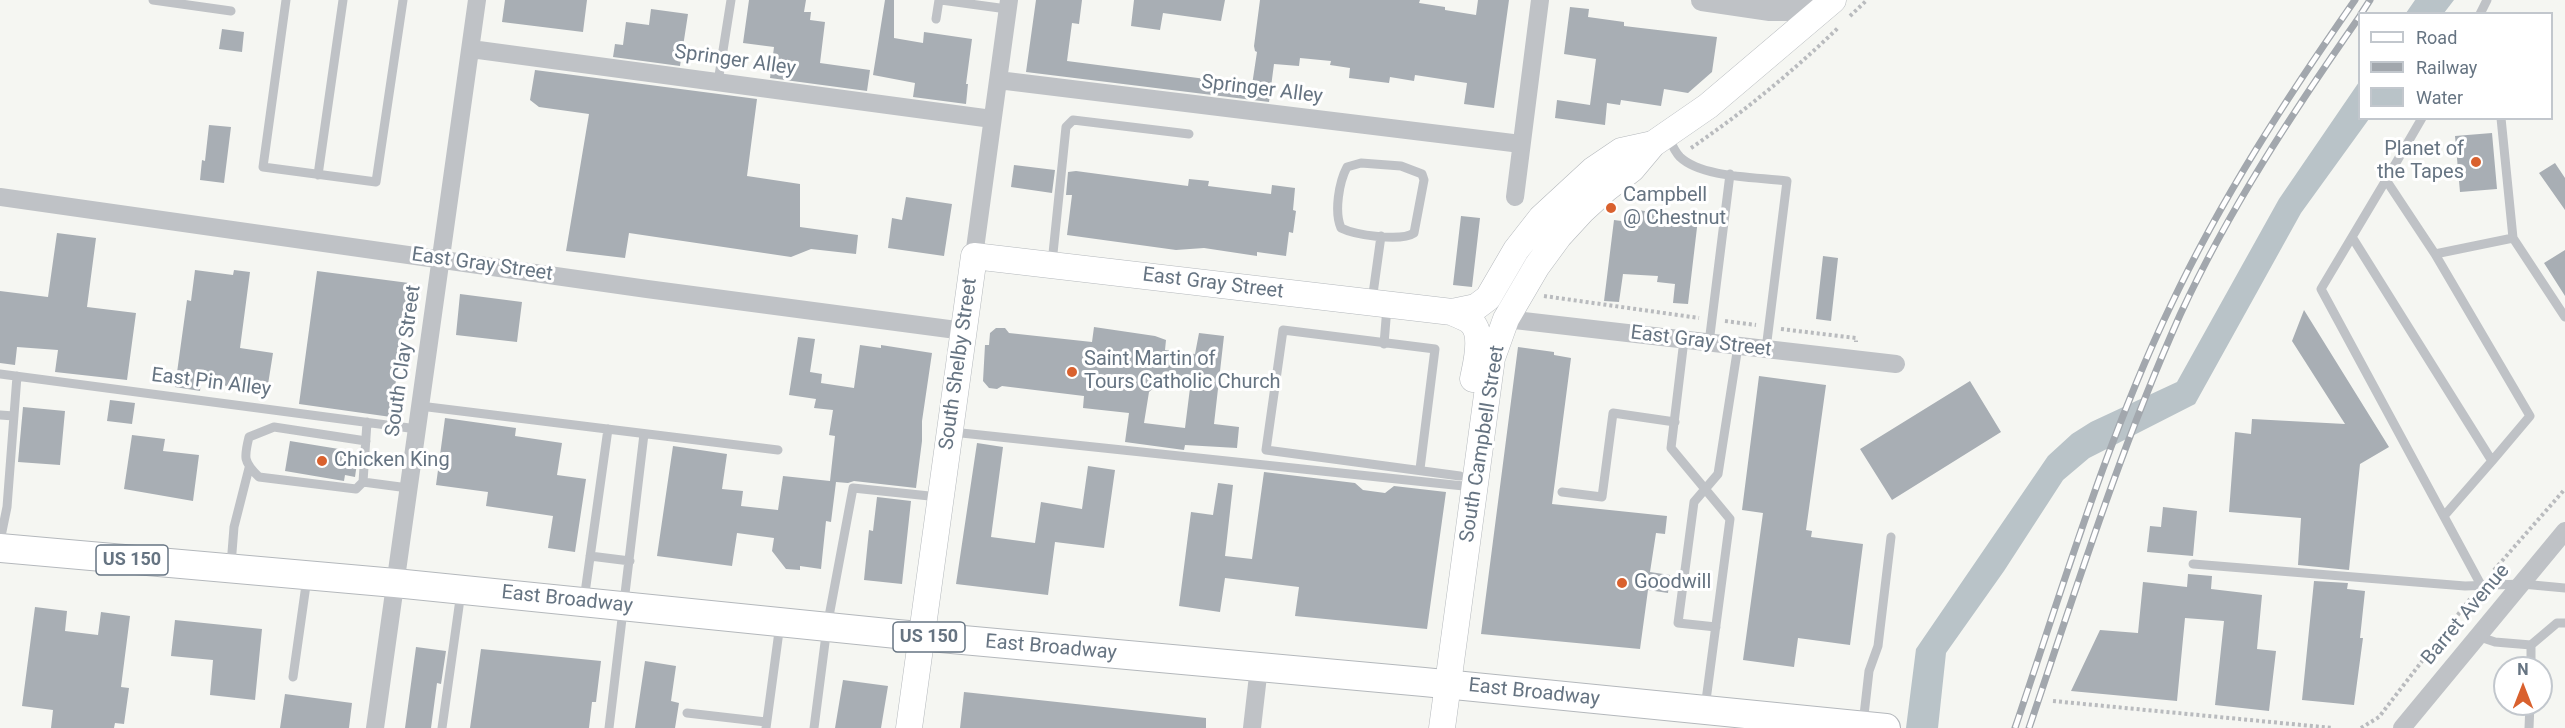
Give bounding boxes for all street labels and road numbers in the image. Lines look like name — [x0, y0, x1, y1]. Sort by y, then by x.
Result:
street label: Springer Alley — [673, 41, 797, 81]
street label: Springer Alley — [1200, 71, 1324, 109]
street label: East Gray Street — [410, 243, 554, 287]
street label: East Gray Street — [1141, 263, 1285, 305]
street label: South Shelby Street — [935, 276, 983, 452]
street label: South Clay Street — [381, 284, 427, 438]
street label: East Gray Street — [1629, 321, 1773, 363]
street label: South Campbell Street — [1456, 344, 1510, 544]
street label: East Pin Alley — [150, 364, 272, 402]
road number: US 150 — [96, 545, 168, 575]
street label: Barret Avenue — [2417, 560, 2515, 670]
street label: East Broadway — [500, 581, 634, 619]
road number: US 150 — [893, 622, 965, 652]
street label: East Broadway — [984, 630, 1118, 666]
street label: East Broadway — [1467, 674, 1601, 712]

